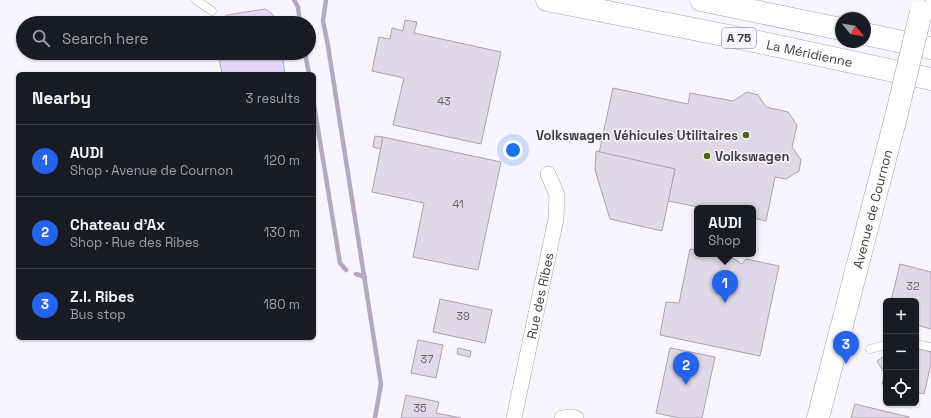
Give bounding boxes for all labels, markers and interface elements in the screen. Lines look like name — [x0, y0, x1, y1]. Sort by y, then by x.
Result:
north arrow — [835, 12, 871, 48]
search box — [16, 16, 316, 60]
icon: search — [30, 27, 52, 49]
road number: A 75 — [722, 28, 756, 48]
text: Search here — [62, 29, 148, 48]
street label: La Méridienne — [765, 36, 854, 71]
text: Nearby — [32, 87, 91, 109]
text: 3 results — [246, 90, 300, 107]
house number: 43 — [437, 94, 451, 108]
place label: Volkswagen Véhicules Utilitaires — [536, 127, 738, 144]
marker: Volkswagen Véhicules Utilitaires — [741, 130, 751, 140]
your location — [503, 140, 523, 160]
text: AUDI — [70, 143, 103, 162]
place label: Volkswagen — [715, 148, 789, 165]
street label: Avenue de Cournon — [849, 148, 896, 270]
marker: Volkswagen — [702, 151, 712, 161]
text: 1 — [42, 152, 48, 169]
text: 120 m — [264, 152, 300, 169]
text: Shop · Avenue de Cournon — [70, 162, 233, 179]
house number: 41 — [452, 197, 464, 211]
popup — [694, 205, 756, 257]
text: AUDI — [708, 213, 742, 232]
text: Chateau d'Ax — [70, 215, 165, 234]
text: 2 — [41, 224, 49, 241]
text: 130 m — [264, 224, 300, 241]
text: Shop — [708, 232, 741, 249]
text: Shop · Rue des Ribes — [70, 234, 199, 251]
street label: Rue des Ribes — [523, 251, 558, 341]
pin: 1 — [712, 270, 738, 303]
house number: 32 — [906, 279, 920, 293]
text: Z.I. Ribes — [70, 287, 134, 306]
text: 3 — [41, 296, 49, 313]
text: 180 m — [264, 296, 300, 313]
map controls — [883, 298, 919, 406]
button: + — [883, 298, 919, 334]
text: Bus stop — [70, 306, 126, 323]
house number: 39 — [456, 309, 470, 323]
pin: 3 — [833, 331, 859, 364]
button: − — [883, 334, 919, 370]
house number: 37 — [421, 352, 433, 366]
pin: 2 — [673, 352, 699, 385]
button: locate — [883, 370, 919, 406]
house number: 35 — [413, 401, 427, 415]

